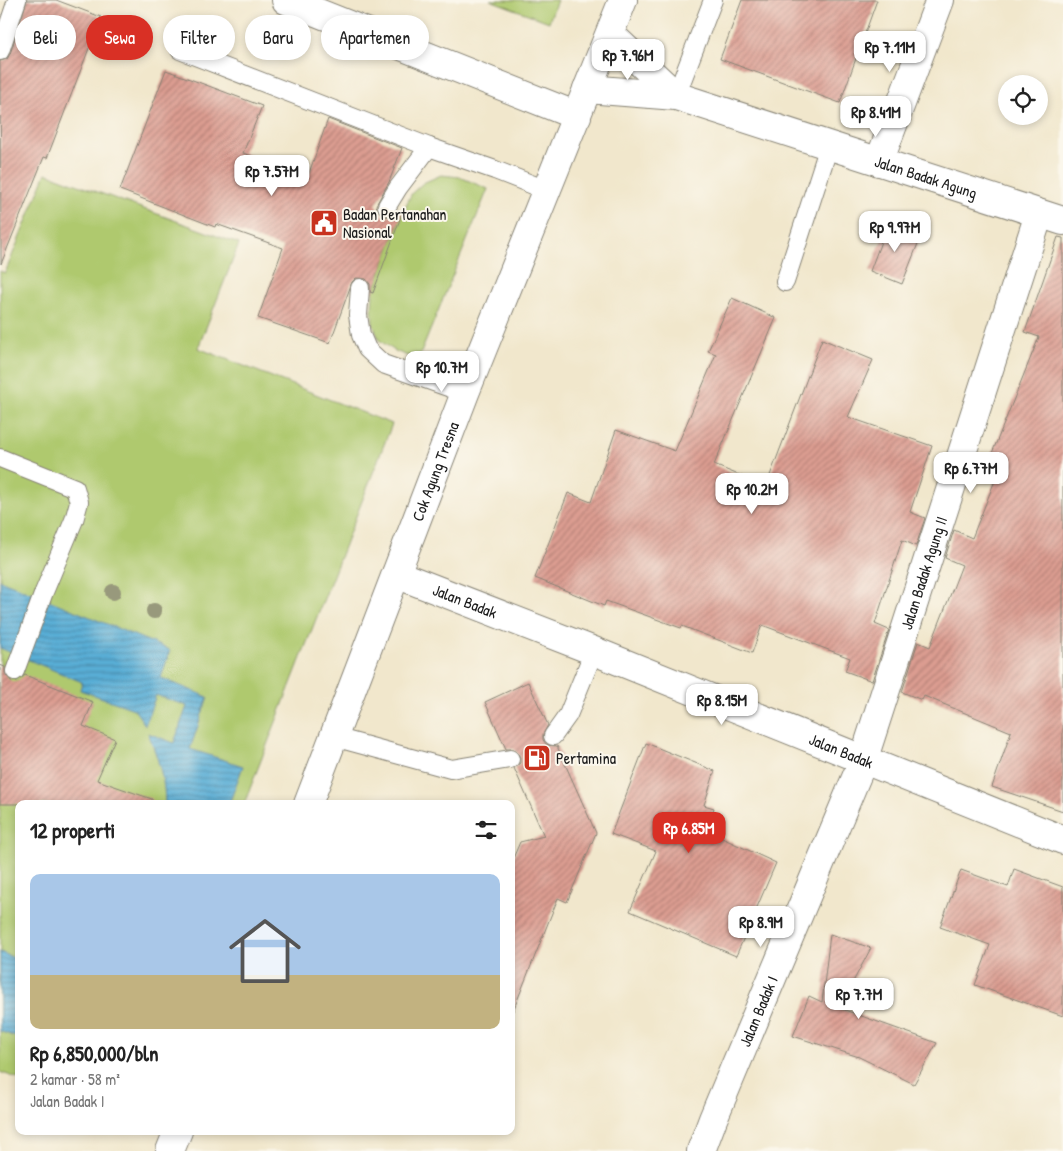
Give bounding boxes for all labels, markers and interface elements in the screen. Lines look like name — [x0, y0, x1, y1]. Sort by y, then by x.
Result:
chip: Beli — [15, 15, 76, 60]
chip: Sewa — [86, 15, 153, 60]
chip: Filter — [163, 15, 235, 60]
chip: Baru — [245, 15, 311, 60]
chip: Apartemen — [321, 15, 429, 60]
pin: Rp 7.11M — [838, 30, 942, 73]
text: Rp 7.11M — [865, 36, 915, 58]
pin: Rp 7.96M — [576, 38, 680, 81]
text: Rp 7.96M — [603, 44, 653, 66]
map controls — [998, 75, 1048, 125]
button: locate — [998, 75, 1048, 125]
pin: Rp 8.41M — [824, 96, 928, 138]
text: Rp 8.41M — [851, 101, 901, 123]
street label: Jalan Badak Agung — [872, 150, 980, 204]
pin: Rp 7.57M — [220, 154, 324, 197]
text: Rp 7.57M — [245, 160, 299, 182]
place label: Badan Pertanahan Nasional — [343, 203, 447, 243]
public building icon: Badan Pertanahan Nasional — [309, 208, 339, 238]
pin: Rp 9.97M — [843, 210, 947, 253]
text: Rp 9.97M — [870, 216, 920, 238]
pin: Rp 10.7M — [390, 350, 494, 393]
text: Rp 10.7M — [416, 356, 468, 378]
street label: Cok Agung Tresna — [406, 419, 464, 524]
pin: Rp 6.77M — [919, 452, 1023, 494]
text: Rp 6.77M — [945, 457, 997, 479]
pin: Rp 10.2M — [700, 472, 804, 515]
text: Rp 10.2M — [726, 478, 778, 500]
street label: Jalan Badak Agung II — [895, 513, 952, 632]
street label: Jalan Badak — [430, 578, 501, 623]
pin: Rp 8.15M — [670, 684, 774, 726]
text: Rp 8.15M — [697, 689, 747, 711]
street label: Jalan Badak — [806, 728, 877, 774]
fuel station icon: Pertamina — [522, 743, 552, 773]
place label: Pertamina — [556, 747, 616, 769]
pin: Rp 6.85M — [637, 812, 741, 854]
text: 12 properti — [30, 816, 115, 845]
icon: filters — [472, 816, 500, 844]
text: Rp 6.85M — [664, 817, 714, 839]
icon: home — [220, 906, 310, 996]
pin: Rp 8.9M — [715, 906, 807, 948]
text: Rp 8.9M — [739, 911, 783, 933]
street label: Jalan Badak I — [734, 973, 783, 1050]
pin: Rp 7.7M — [813, 978, 905, 1020]
text: Rp 7.7M — [836, 983, 882, 1005]
text: Rp 6,850,000/bln — [30, 1039, 158, 1068]
text: 2 kamar · 58 m² — [30, 1068, 120, 1090]
text: Jalan Badak I — [30, 1090, 105, 1112]

